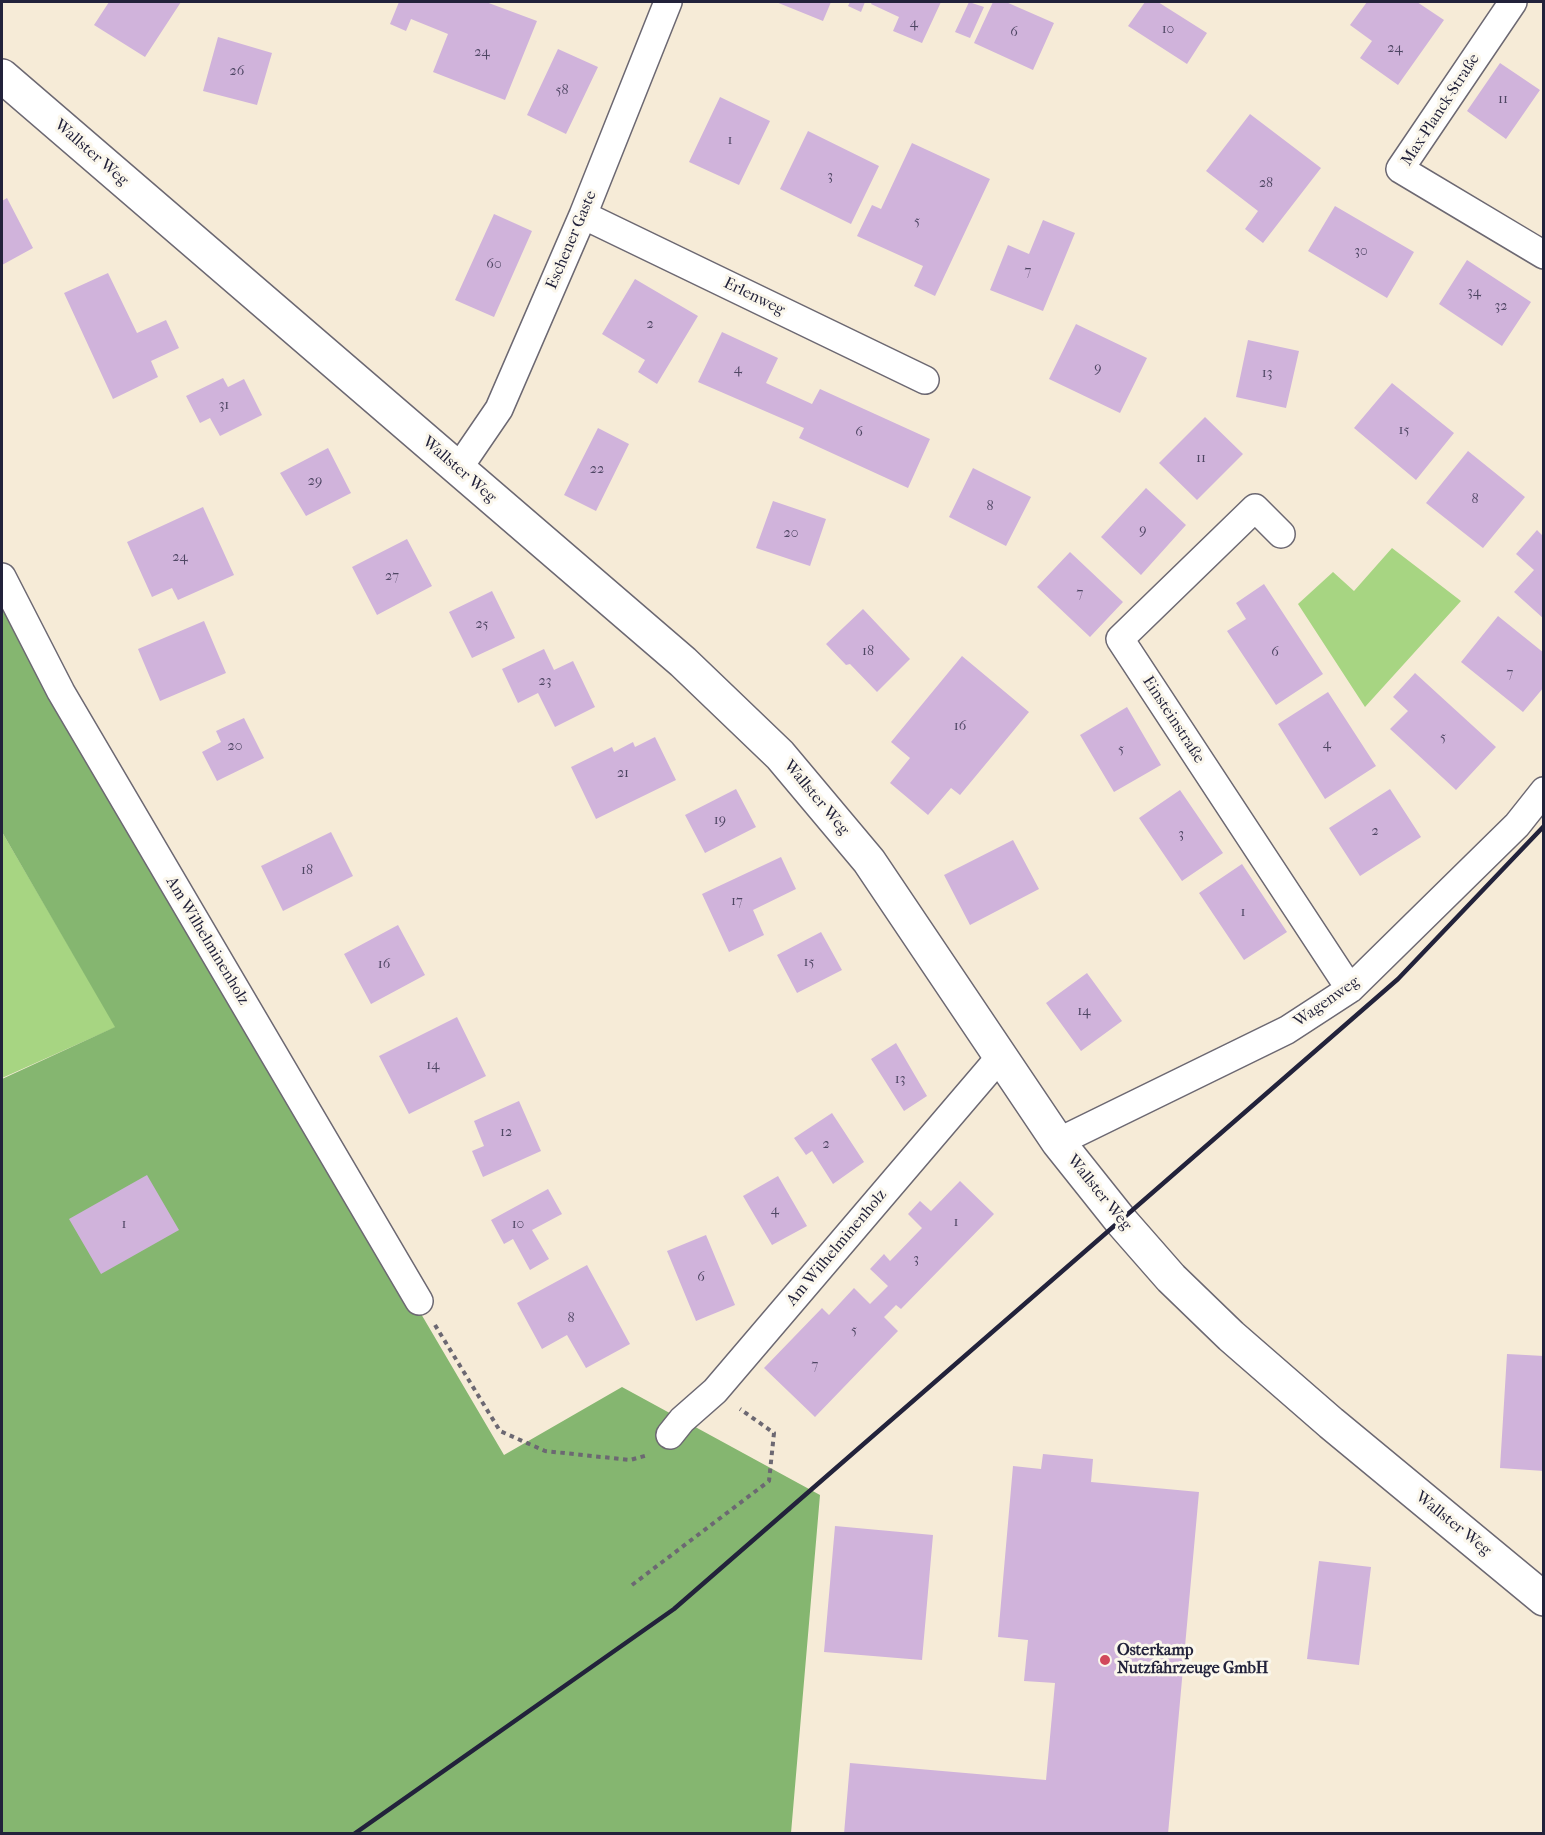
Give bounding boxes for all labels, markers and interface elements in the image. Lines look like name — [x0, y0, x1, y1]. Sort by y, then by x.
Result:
house number: 4 — [910, 16, 918, 32]
house number: 10 — [1162, 22, 1174, 38]
house number: 6 — [1010, 25, 1018, 41]
house number: 24 — [1387, 41, 1403, 57]
house number: 24 — [474, 45, 490, 61]
street label: Max-Planck-Straße — [1398, 50, 1484, 170]
house number: 26 — [230, 64, 244, 80]
house number: 58 — [555, 83, 569, 99]
house number: 11 — [1498, 92, 1508, 108]
street label: Wallster Weg — [50, 116, 132, 190]
house number: 1 — [728, 133, 732, 149]
house number: 3 — [827, 169, 833, 185]
house number: 28 — [1259, 176, 1273, 192]
street label: Eschener Gaste — [543, 188, 601, 292]
house number: 5 — [914, 214, 920, 230]
house number: 30 — [1354, 244, 1368, 260]
house number: 60 — [486, 257, 502, 273]
house number: 7 — [1025, 264, 1031, 280]
street label: Erlenweg — [720, 274, 788, 320]
house number: 34 — [1467, 285, 1481, 301]
house number: 32 — [1495, 299, 1507, 315]
house number: 2 — [646, 317, 654, 333]
house number: 9 — [1094, 361, 1102, 377]
house number: 4 — [734, 362, 742, 378]
house number: 13 — [1262, 366, 1272, 382]
house number: 31 — [219, 398, 229, 414]
house number: 15 — [1399, 423, 1409, 439]
house number: 6 — [855, 425, 863, 441]
street label: Wallster Weg — [418, 433, 500, 507]
house number: 11 — [1196, 451, 1206, 467]
house number: 22 — [590, 462, 604, 478]
house number: 29 — [308, 474, 322, 490]
house number: 8 — [1471, 492, 1479, 508]
house number: 8 — [986, 499, 994, 515]
house number: 9 — [1139, 523, 1147, 539]
house number: 20 — [784, 526, 798, 542]
house number: 24 — [172, 550, 188, 566]
house number: 27 — [385, 569, 399, 585]
house number: 7 — [1077, 586, 1083, 602]
house number: 25 — [475, 617, 489, 633]
house number: 18 — [862, 644, 874, 660]
house number: 6 — [1271, 645, 1279, 661]
house number: 7 — [1507, 666, 1513, 682]
street label: Einsteinstraße — [1138, 673, 1208, 767]
house number: 23 — [539, 674, 551, 690]
house number: 16 — [954, 719, 966, 735]
house number: 5 — [1440, 730, 1446, 746]
house number: 4 — [1323, 737, 1331, 753]
house number: 20 — [228, 739, 242, 755]
house number: 5 — [1118, 742, 1124, 758]
street label: Wallster Weg — [779, 757, 853, 839]
house number: 21 — [617, 766, 629, 782]
house number: 19 — [714, 813, 726, 829]
house number: 2 — [1371, 824, 1379, 840]
house number: 3 — [1178, 827, 1184, 843]
house number: 18 — [301, 863, 313, 879]
street label: Am Wilhelminenholz — [161, 874, 253, 1008]
house number: 17 — [731, 894, 743, 910]
house number: 1 — [1241, 905, 1245, 921]
house number: 15 — [804, 955, 814, 971]
house number: 16 — [378, 957, 390, 973]
street label: Wagenweg — [1291, 972, 1363, 1032]
house number: 14 — [1077, 1004, 1091, 1020]
house number: 14 — [426, 1058, 440, 1074]
house number: 13 — [895, 1072, 905, 1088]
house number: 12 — [500, 1125, 512, 1141]
house number: 2 — [822, 1137, 830, 1153]
street label: Wallster Weg — [1063, 1151, 1135, 1235]
street label: Am Wilhelminenholz — [783, 1186, 891, 1310]
house number: 4 — [771, 1203, 779, 1219]
house number: 1 — [954, 1215, 958, 1231]
house number: 1 — [122, 1217, 126, 1233]
house number: 10 — [512, 1217, 524, 1233]
house number: 3 — [913, 1252, 919, 1268]
house number: 6 — [697, 1270, 705, 1286]
house number: 8 — [567, 1311, 575, 1327]
house number: 5 — [851, 1323, 857, 1339]
house number: 7 — [812, 1358, 818, 1374]
street label: Wallster Weg — [1411, 1488, 1495, 1560]
place label: Osterkamp Nutzfahrzeuge GmbH — [1117, 1641, 1268, 1679]
marker: Osterkamp Nutzfahrzeuge GmbH — [1098, 1653, 1112, 1667]

